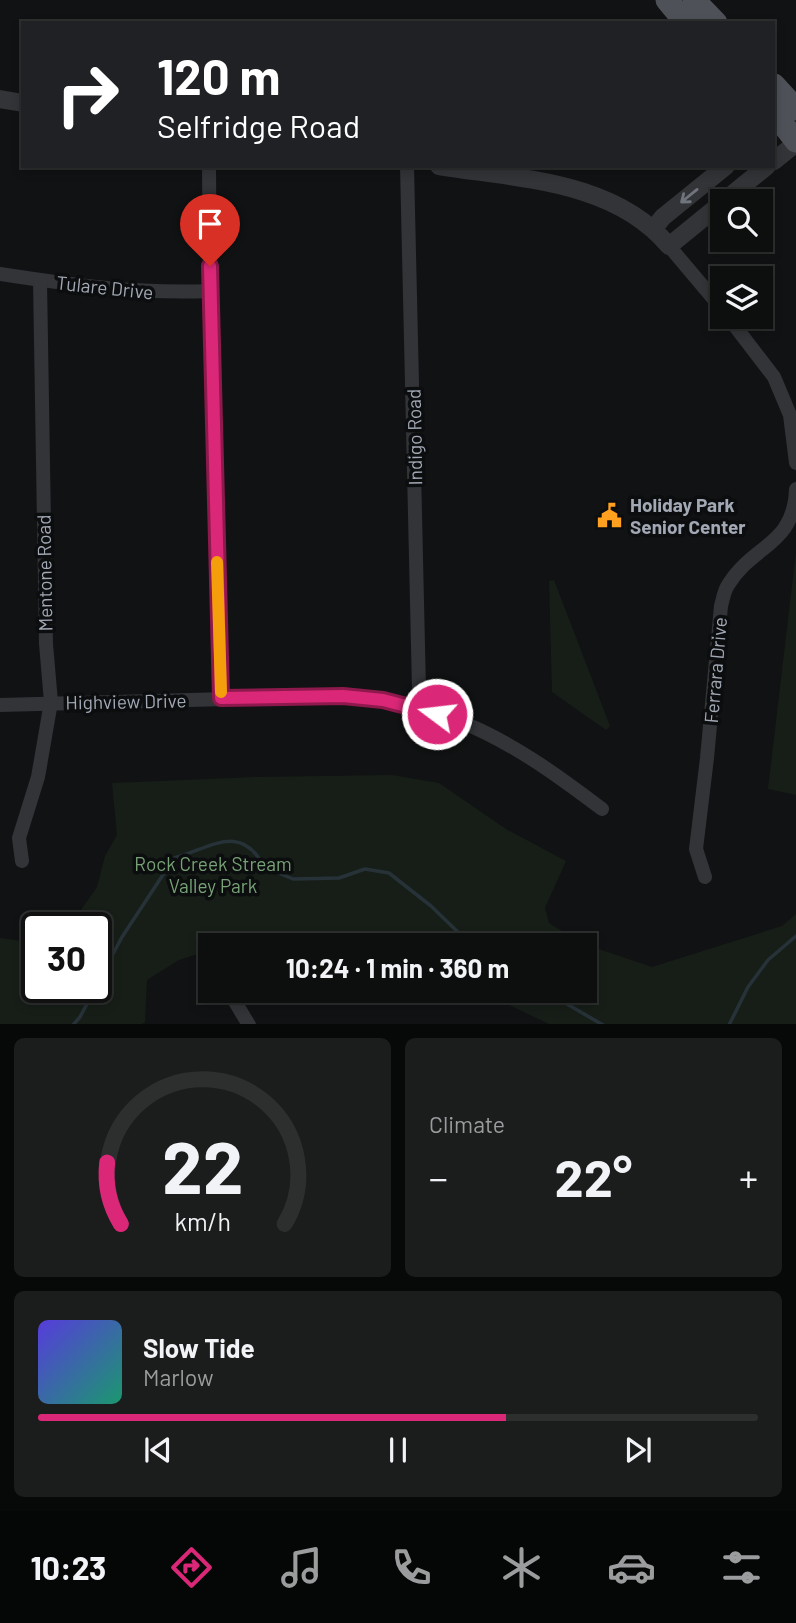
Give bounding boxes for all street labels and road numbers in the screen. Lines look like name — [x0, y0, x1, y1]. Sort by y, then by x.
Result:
street label: Tulare Drive — [55, 270, 155, 304]
street label: Indigo Road — [402, 389, 426, 485]
street label: Mentone Road — [31, 514, 57, 632]
street label: Ferrara Drive — [699, 616, 731, 724]
street label: Highview Drive — [65, 688, 187, 714]

